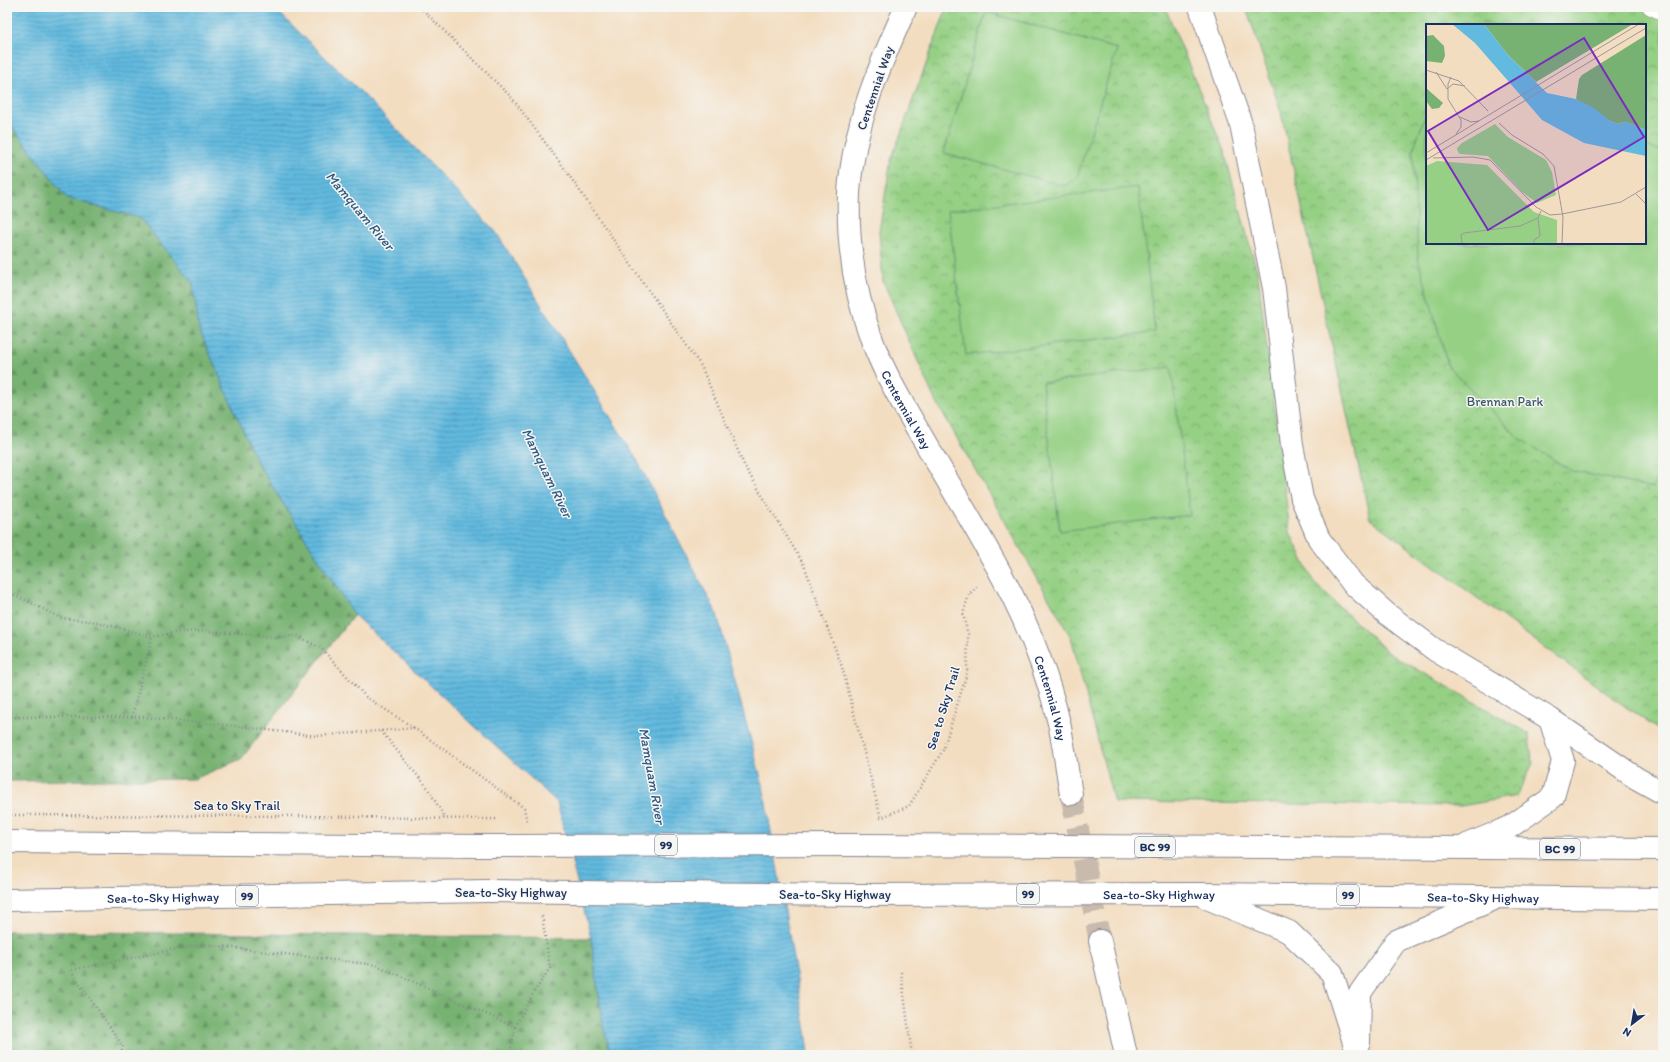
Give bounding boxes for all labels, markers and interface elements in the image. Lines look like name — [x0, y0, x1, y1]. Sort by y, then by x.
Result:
inset map — [1426, 24, 1646, 244]
street label: Centennial Way — [854, 44, 896, 132]
water label: Mamquam River — [322, 168, 399, 255]
street label: Centennial Way — [878, 367, 935, 451]
park label: Brennan Park — [1467, 394, 1544, 409]
water label: Mamquam River — [518, 425, 577, 522]
street label: Centennial Way — [1031, 653, 1070, 742]
street label: Sea to Sky Trail — [923, 664, 963, 752]
water label: Mamquam River — [635, 726, 669, 827]
street label: Sea to Sky Trail — [194, 798, 281, 813]
road number: 99 — [655, 835, 677, 855]
road number: BC 99 — [1135, 837, 1175, 857]
road number: BC 99 — [1540, 839, 1580, 859]
road number: 99 — [1017, 884, 1039, 904]
street label: Sea-to-Sky Highway — [455, 885, 567, 900]
road number: 99 — [1337, 885, 1359, 905]
road number: 99 — [236, 886, 258, 906]
street label: Sea-to-Sky Highway — [1103, 886, 1215, 902]
street label: Sea-to-Sky Highway — [779, 887, 891, 902]
street label: Sea-to-Sky Highway — [107, 889, 219, 906]
street label: Sea-to-Sky Highway — [1427, 889, 1539, 905]
north arrow — [1612, 1004, 1652, 1044]
text: N — [1621, 1025, 1634, 1040]

